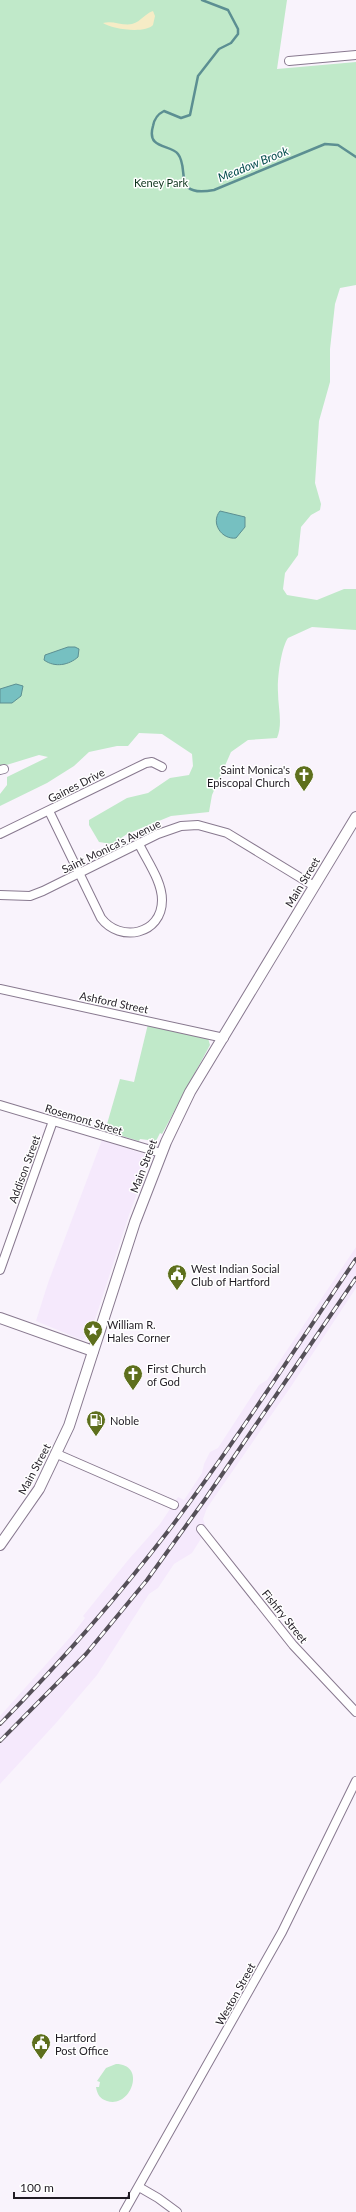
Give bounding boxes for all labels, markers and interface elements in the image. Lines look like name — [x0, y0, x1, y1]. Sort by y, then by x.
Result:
water label: Meadow Brook — [215, 143, 291, 185]
park label: Keney Park — [134, 176, 189, 189]
place label: Saint Monica's Episcopal Church — [207, 763, 290, 789]
church icon: Saint Monica's Episcopal Church — [293, 764, 315, 792]
street label: Gaines Drive — [45, 765, 107, 805]
street label: Saint Monica's Avenue — [59, 816, 163, 876]
street label: Main Street — [282, 855, 322, 909]
street label: Ashford Street — [78, 988, 150, 1016]
street label: Rosemont Street — [44, 1101, 124, 1137]
street label: Addison Street — [6, 1133, 42, 1205]
street label: Main Street — [127, 1137, 159, 1195]
place label: West Indian Social Club of Hartford — [191, 1262, 280, 1288]
public building icon: West Indian Social Club of Hartford — [166, 1263, 188, 1291]
place label: William R. Hales Corner — [107, 1318, 170, 1344]
place icon: William R. Hales Corner — [82, 1319, 104, 1347]
place label: First Church of God — [147, 1362, 206, 1388]
church icon: First Church of God — [122, 1363, 144, 1391]
fuel station icon: Noble — [85, 1409, 107, 1437]
place label: Noble — [110, 1414, 139, 1427]
street label: Main Street — [15, 1441, 53, 1497]
street label: Fishfry Street — [260, 1587, 310, 1645]
street label: Weston Street — [212, 1960, 258, 2028]
place label: Hartford Post Office — [55, 2031, 109, 2057]
public building icon: Hartford Post Office — [30, 2032, 52, 2060]
scale bar — [14, 2174, 129, 2200]
text: 100 m — [20, 2180, 54, 2195]

